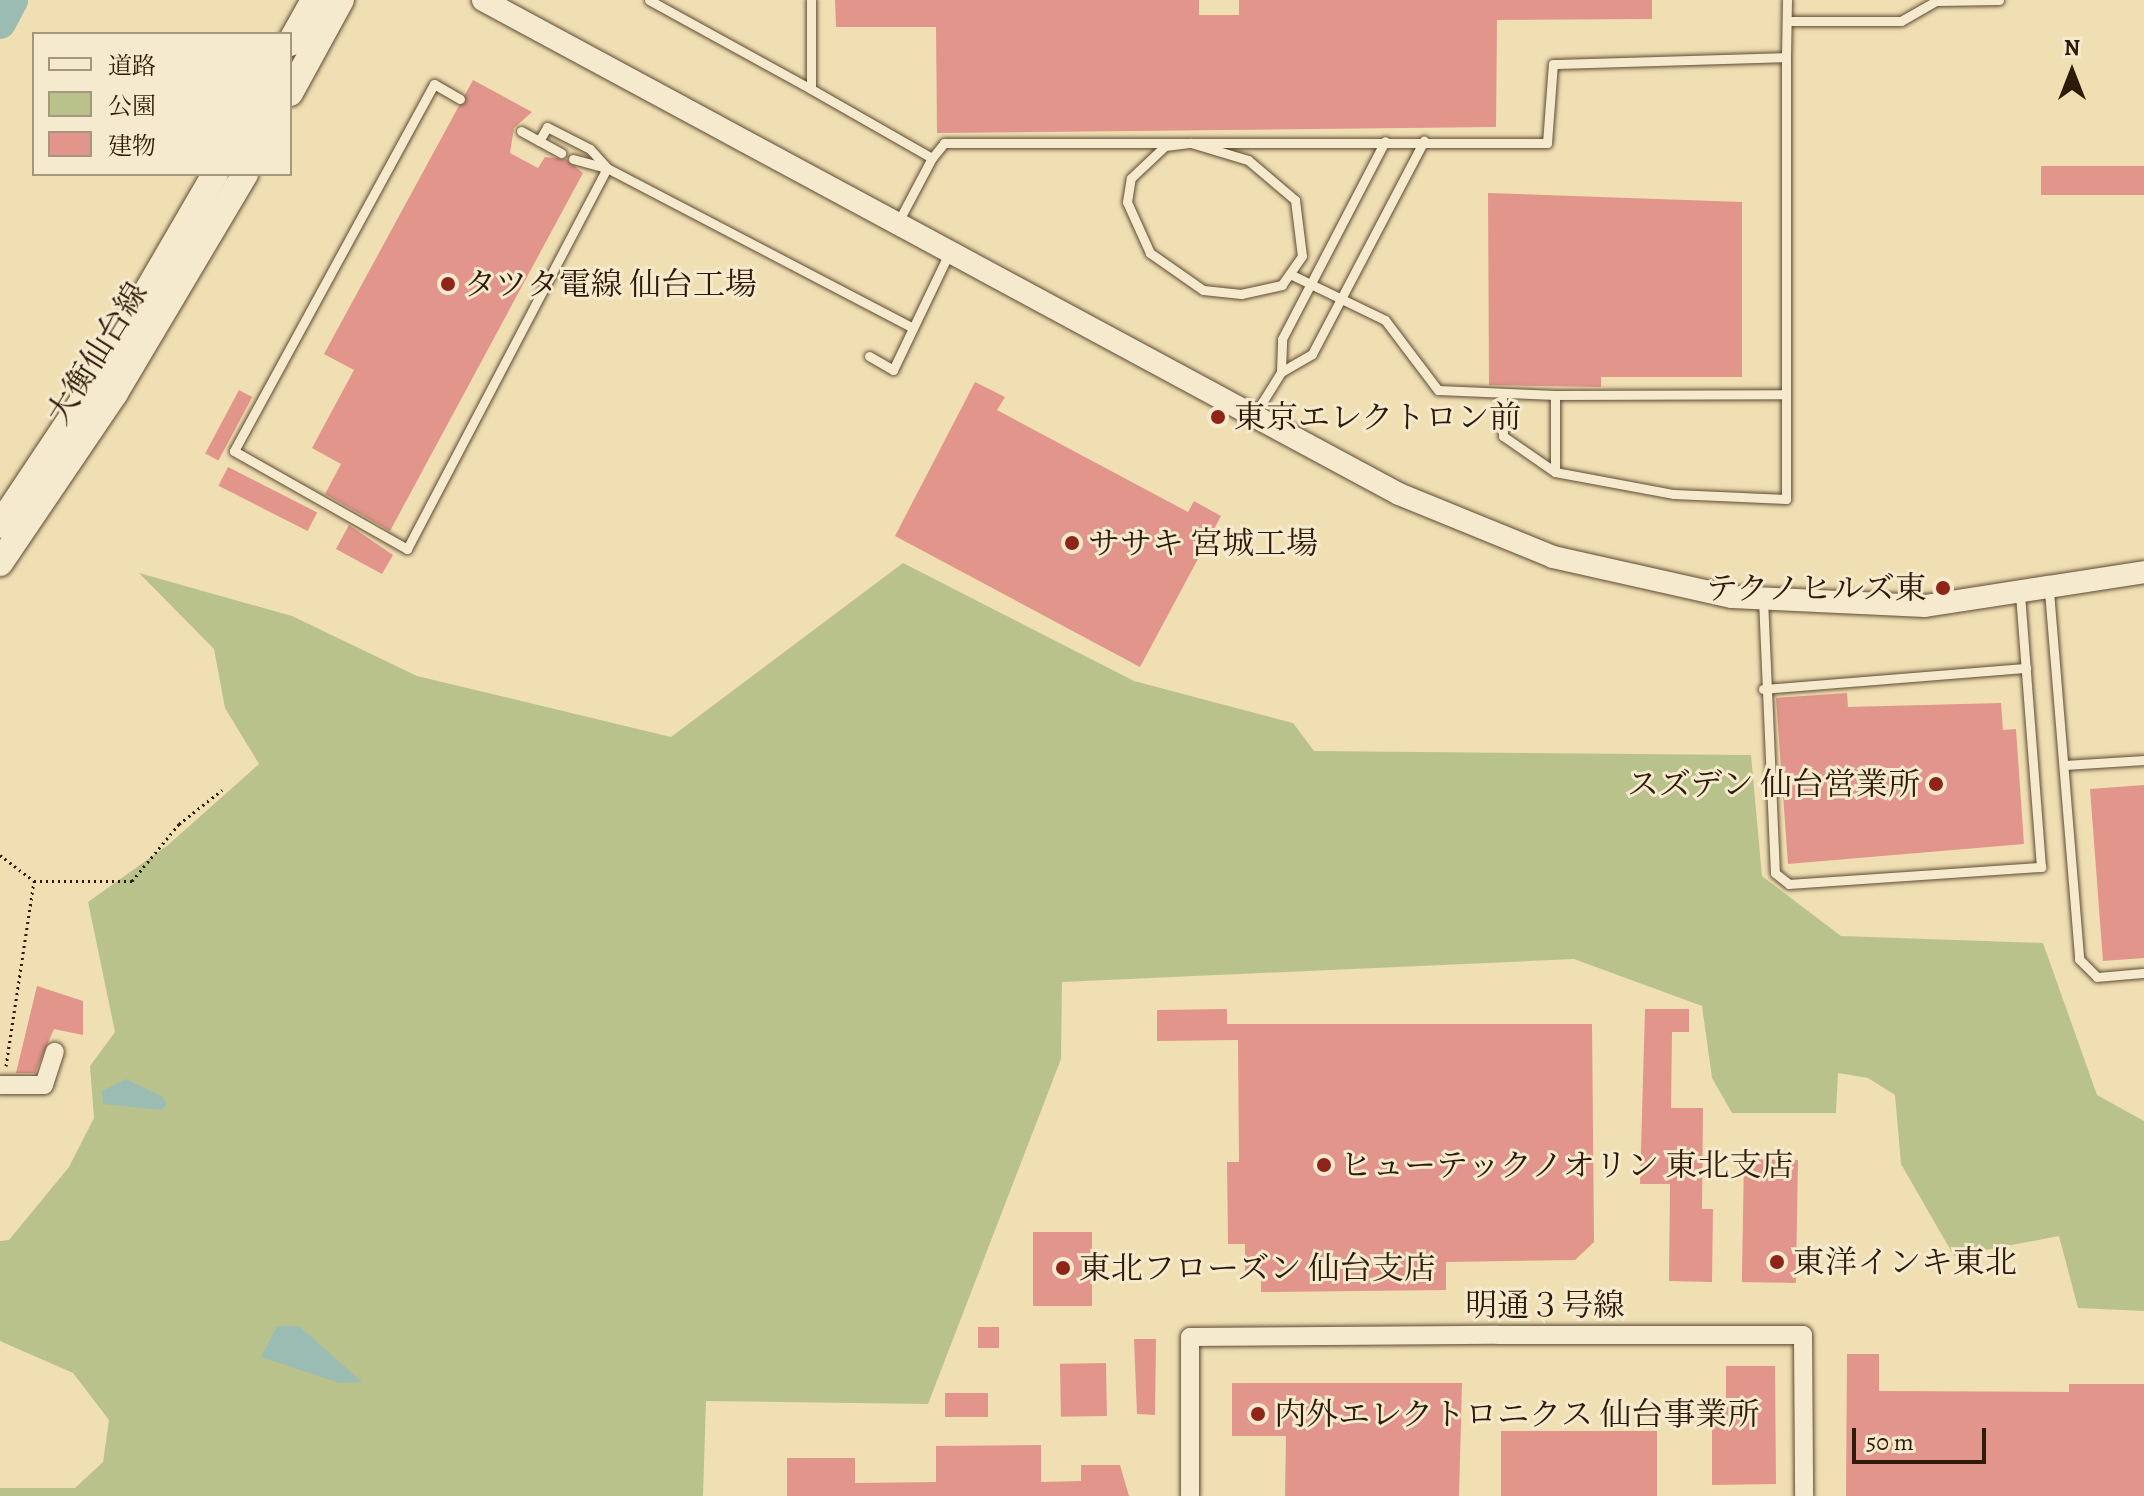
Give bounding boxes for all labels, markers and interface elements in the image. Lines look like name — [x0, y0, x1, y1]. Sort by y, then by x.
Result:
legend — [32, 32, 292, 176]
north arrow — [2032, 32, 2112, 112]
text: N — [2064, 33, 2080, 63]
text: 道路 — [108, 50, 156, 82]
text: 公園 — [108, 90, 156, 122]
text: 建物 — [108, 130, 156, 162]
place label: タツタ電線 仙台工場 — [464, 265, 758, 303]
street label: 大衡仙台線 — [38, 275, 156, 431]
marker: タツタ電線 仙台工場 — [439, 275, 457, 293]
place label: 東京エレクトロン前 — [1234, 398, 1522, 436]
marker: 東京エレクトロン前 — [1209, 408, 1227, 426]
place label: ササキ 宮城工場 — [1088, 524, 1318, 562]
marker: ササキ 宮城工場 — [1063, 534, 1081, 552]
place label: テクノヒルズ東 — [1703, 569, 1927, 607]
marker: テクノヒルズ東 — [1934, 579, 1952, 597]
place label: スズデン 仙台営業所 — [1626, 765, 1920, 803]
marker: スズデン 仙台営業所 — [1927, 775, 1945, 793]
place label: ヒューテックノオリン 東北支店 — [1340, 1146, 1794, 1184]
marker: ヒューテックノオリン 東北支店 — [1315, 1156, 1333, 1174]
place label: 東洋インキ東北 — [1793, 1243, 2017, 1281]
place label: 東北フローズン 仙台支店 — [1079, 1249, 1437, 1287]
marker: 東洋インキ東北 — [1768, 1253, 1786, 1271]
marker: 東北フローズン 仙台支店 — [1054, 1259, 1072, 1277]
street label: 明通３号線 — [1465, 1286, 1625, 1324]
place label: 内外エレクトロニクス 仙台事業所 — [1274, 1395, 1760, 1433]
marker: 内外エレクトロニクス 仙台事業所 — [1249, 1405, 1267, 1423]
scale bar — [1856, 1412, 1990, 1462]
text: 50 m — [1866, 1426, 1914, 1458]

